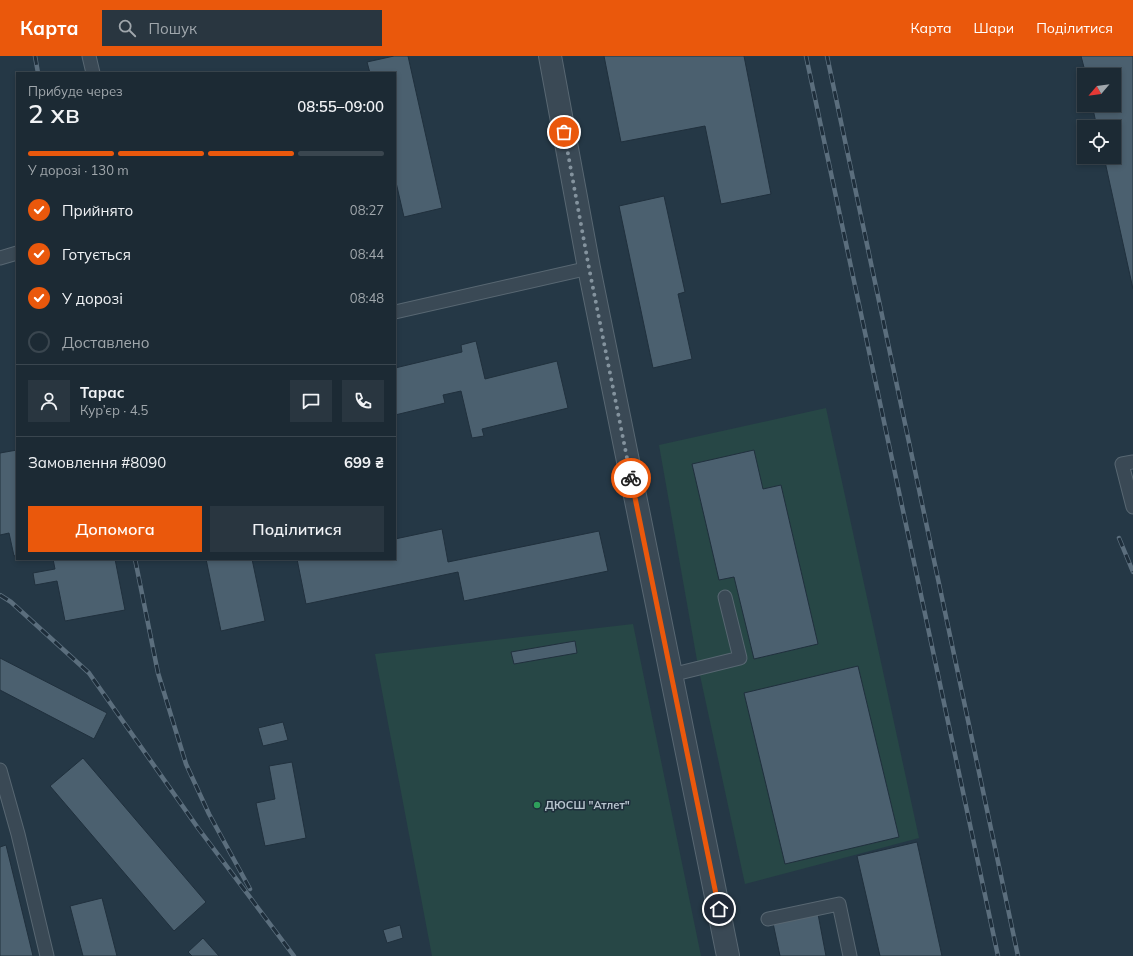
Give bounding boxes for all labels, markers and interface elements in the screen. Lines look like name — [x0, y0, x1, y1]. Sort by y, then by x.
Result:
search box — [102, 10, 382, 46]
text: Карта — [20, 16, 78, 40]
icon: search — [116, 17, 138, 39]
text: Пошук — [148, 19, 197, 38]
text: Карта — [910, 19, 952, 37]
text: Шари — [974, 19, 1014, 37]
text: Поділитися — [1036, 19, 1113, 37]
north arrow — [1077, 68, 1121, 112]
map controls — [1077, 68, 1121, 164]
text: Прибуде через — [28, 83, 123, 99]
text: 2 хв — [28, 97, 80, 130]
text: 08:55–09:00 — [297, 97, 384, 116]
pin — [547, 115, 581, 149]
button: locate — [1077, 120, 1121, 164]
icon: bag — [553, 121, 575, 143]
text: У дорозі · 130 m — [28, 162, 129, 178]
icon: check — [28, 199, 50, 221]
text: Прийнято — [62, 201, 133, 220]
text: 08:27 — [350, 202, 384, 218]
icon: check — [28, 243, 50, 265]
text: Готується — [62, 245, 131, 264]
text: 08:44 — [350, 246, 384, 262]
icon: check — [28, 287, 50, 309]
text: У дорозі — [62, 289, 123, 308]
text: 08:48 — [350, 290, 384, 306]
text: Доставлено — [62, 333, 149, 352]
button: person — [28, 380, 70, 422]
button: chat — [290, 380, 332, 422]
button: phone — [342, 380, 384, 422]
text: Тарас — [80, 383, 124, 402]
text: Кур’єр · 4.5 — [80, 402, 148, 418]
text: Замовлення #8090 — [28, 453, 166, 472]
text: 699 ₴ — [344, 453, 384, 472]
courier — [611, 458, 651, 498]
icon: bike — [620, 467, 642, 489]
button: Допомога — [28, 506, 202, 552]
button: Поділитися — [210, 506, 384, 552]
place label: ДЮСШ "Атлет" — [545, 798, 630, 812]
marker: ДЮСШ "Атлет" — [532, 800, 542, 810]
pin — [702, 892, 736, 926]
icon: home — [708, 898, 730, 920]

